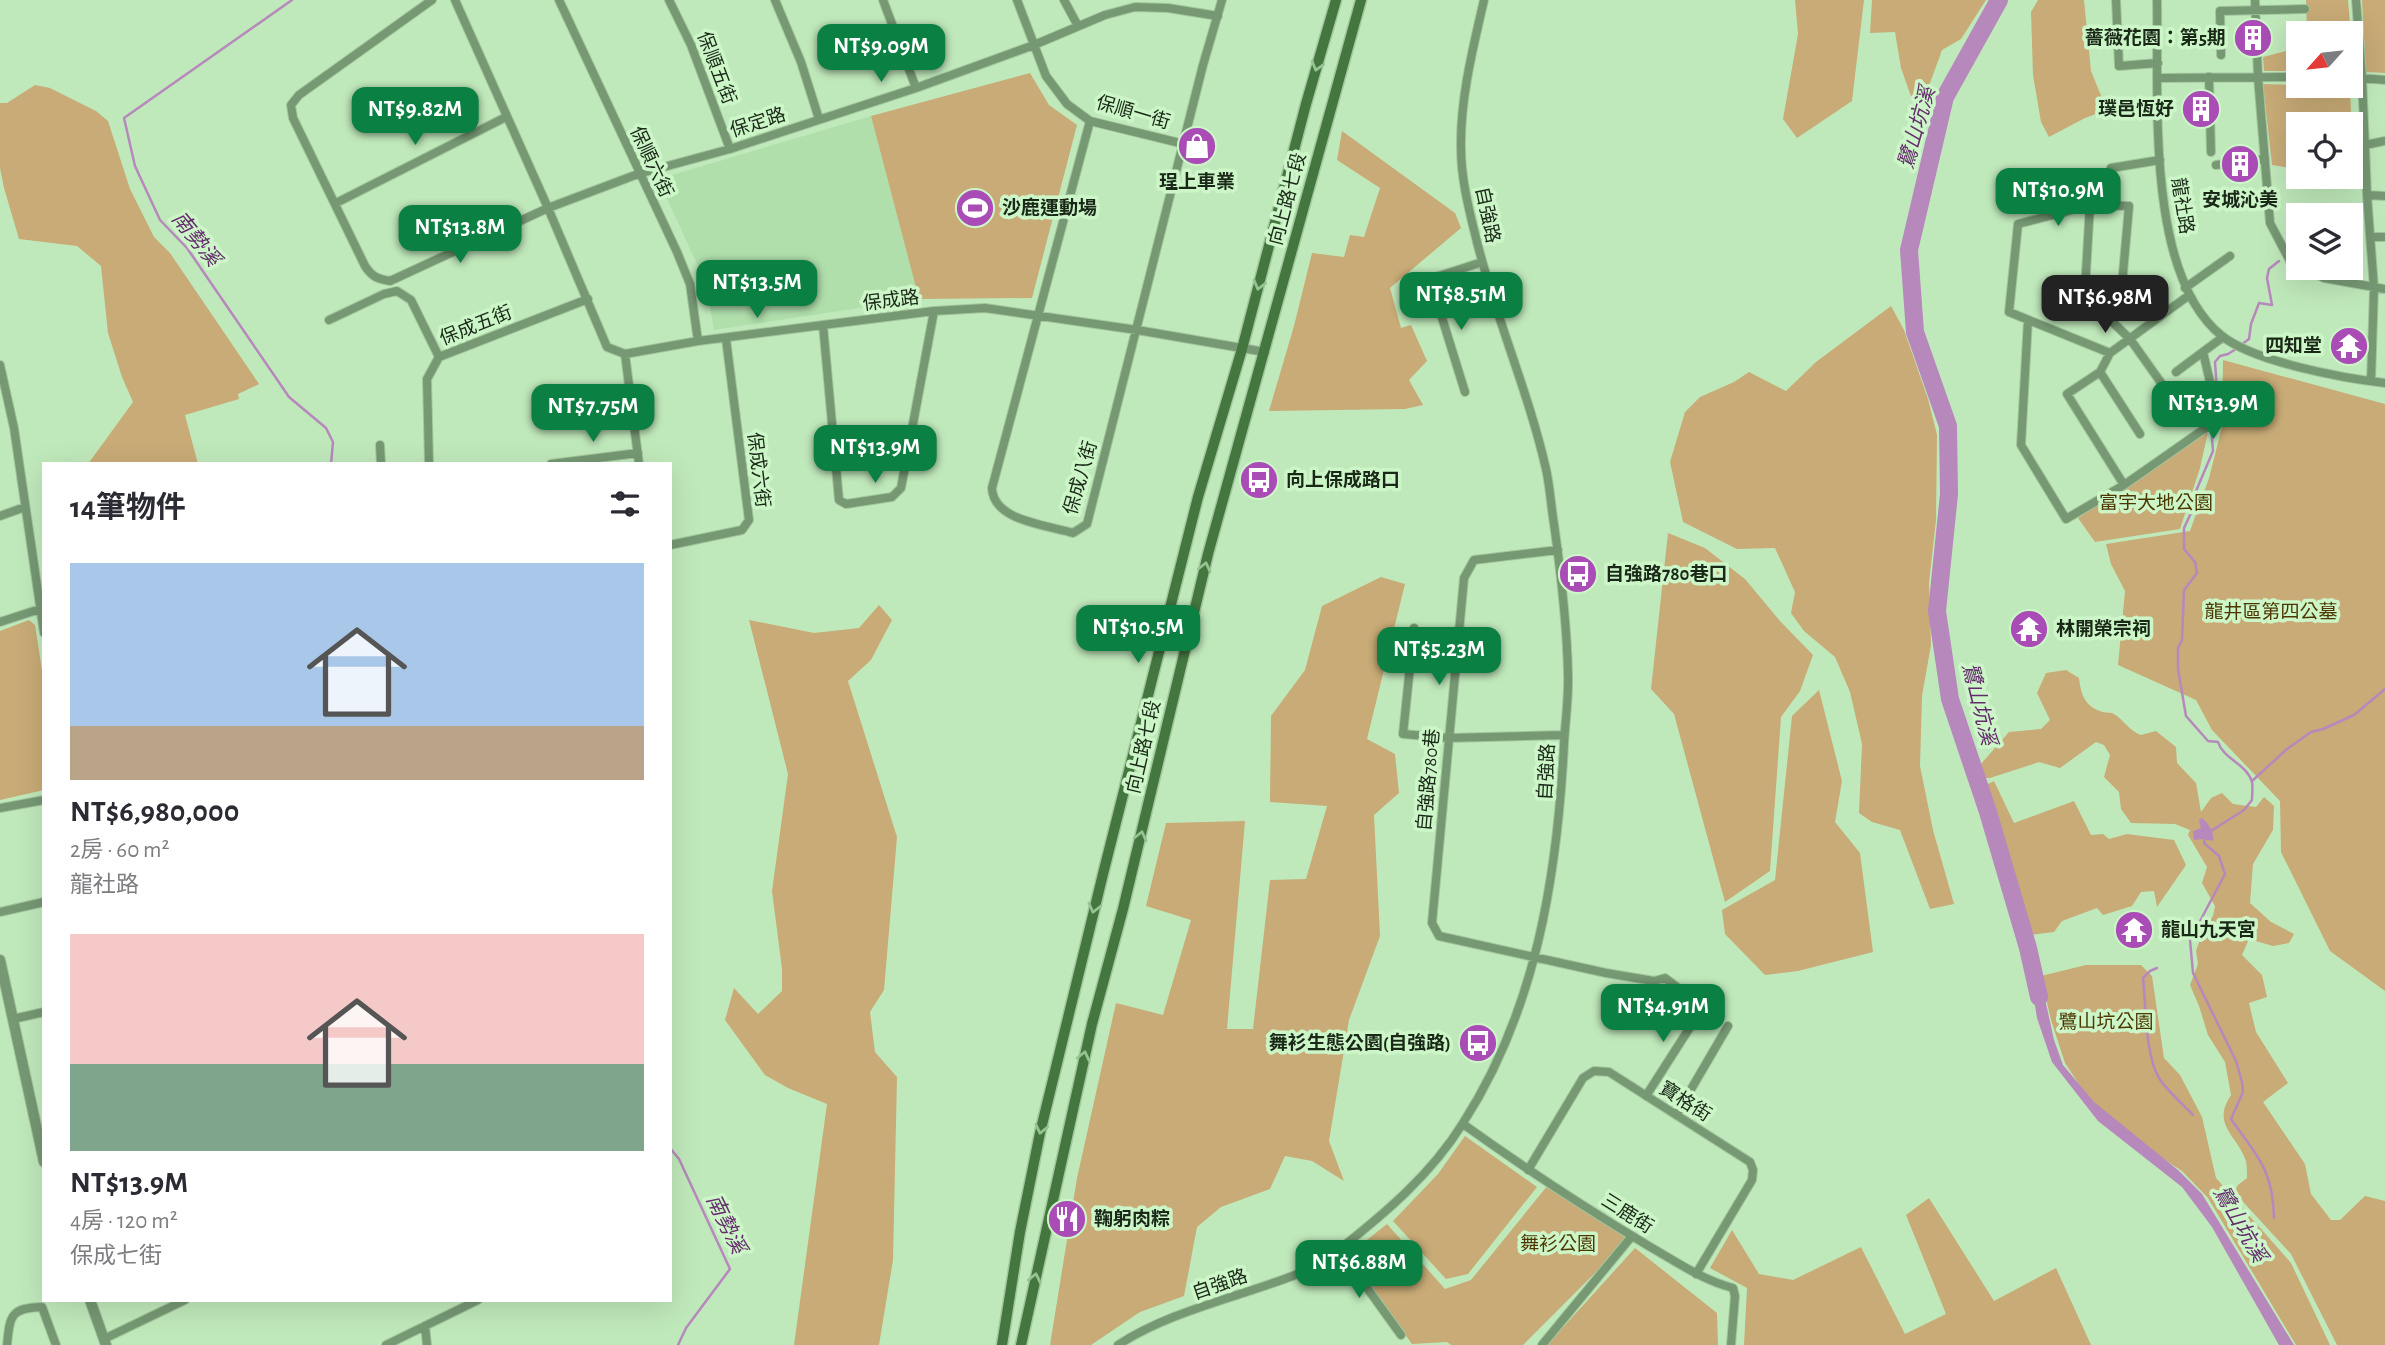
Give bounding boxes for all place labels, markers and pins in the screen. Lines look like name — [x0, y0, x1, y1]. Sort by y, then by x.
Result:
building icon: 薔薇花園：第5期 — [2232, 17, 2274, 59]
pin: NT$9.09M — [809, 24, 953, 84]
place label: 薔薇花園：第5期 — [2085, 27, 2226, 48]
pin: NT$9.82M — [343, 88, 487, 147]
building icon: 璞邑恆好 — [2180, 88, 2222, 130]
place label: 璞邑恆好 — [2098, 98, 2174, 119]
shop icon: 珵上車業 — [1176, 125, 1218, 167]
building icon: 安城沁美 — [2219, 143, 2261, 185]
pin: NT$10.9M — [1986, 168, 2130, 228]
place label: 珵上車業 — [1159, 172, 1235, 192]
sports icon: 沙鹿運動場 — [954, 187, 996, 229]
place label: 安城沁美 — [2202, 189, 2278, 210]
place label: 沙鹿運動場 — [1002, 197, 1097, 218]
pin: NT$13.8M — [388, 205, 532, 265]
pin: NT$13.5M — [685, 260, 829, 320]
pin: NT$8.51M — [1389, 272, 1533, 332]
pin: NT$6.98M — [2033, 276, 2177, 335]
temple icon: 四知堂 — [2328, 325, 2370, 367]
place label: 四知堂 — [2265, 335, 2322, 356]
pin: NT$13.9M — [2141, 382, 2285, 441]
pin: NT$7.75M — [521, 384, 665, 444]
pin: NT$13.9M — [803, 426, 947, 485]
bus stop icon: 向上保成路口 — [1238, 459, 1280, 501]
place label: 向上保成路口 — [1286, 469, 1400, 490]
bus stop icon: 自強路780巷口 — [1557, 553, 1599, 595]
place label: 自強路780巷口 — [1605, 563, 1727, 584]
pin: NT$10.5M — [1066, 606, 1210, 665]
temple icon: 林開榮宗祠 — [2008, 608, 2050, 650]
place label: 林開榮宗祠 — [2056, 618, 2151, 639]
pin: NT$5.23M — [1367, 628, 1511, 687]
temple icon: 龍山九天宮 — [2113, 909, 2155, 951]
place label: 龍山九天宮 — [2161, 919, 2256, 940]
pin: NT$4.91M — [1591, 984, 1735, 1044]
bus stop icon: 舞衫生態公園(自強路) — [1457, 1022, 1499, 1064]
place label: 舞衫生態公園(自強路) — [1269, 1032, 1451, 1053]
restaurant icon: 鞠躬肉粽 — [1046, 1198, 1088, 1240]
place label: 鞠躬肉粽 — [1094, 1208, 1170, 1229]
pin: NT$6.88M — [1287, 1240, 1431, 1300]

